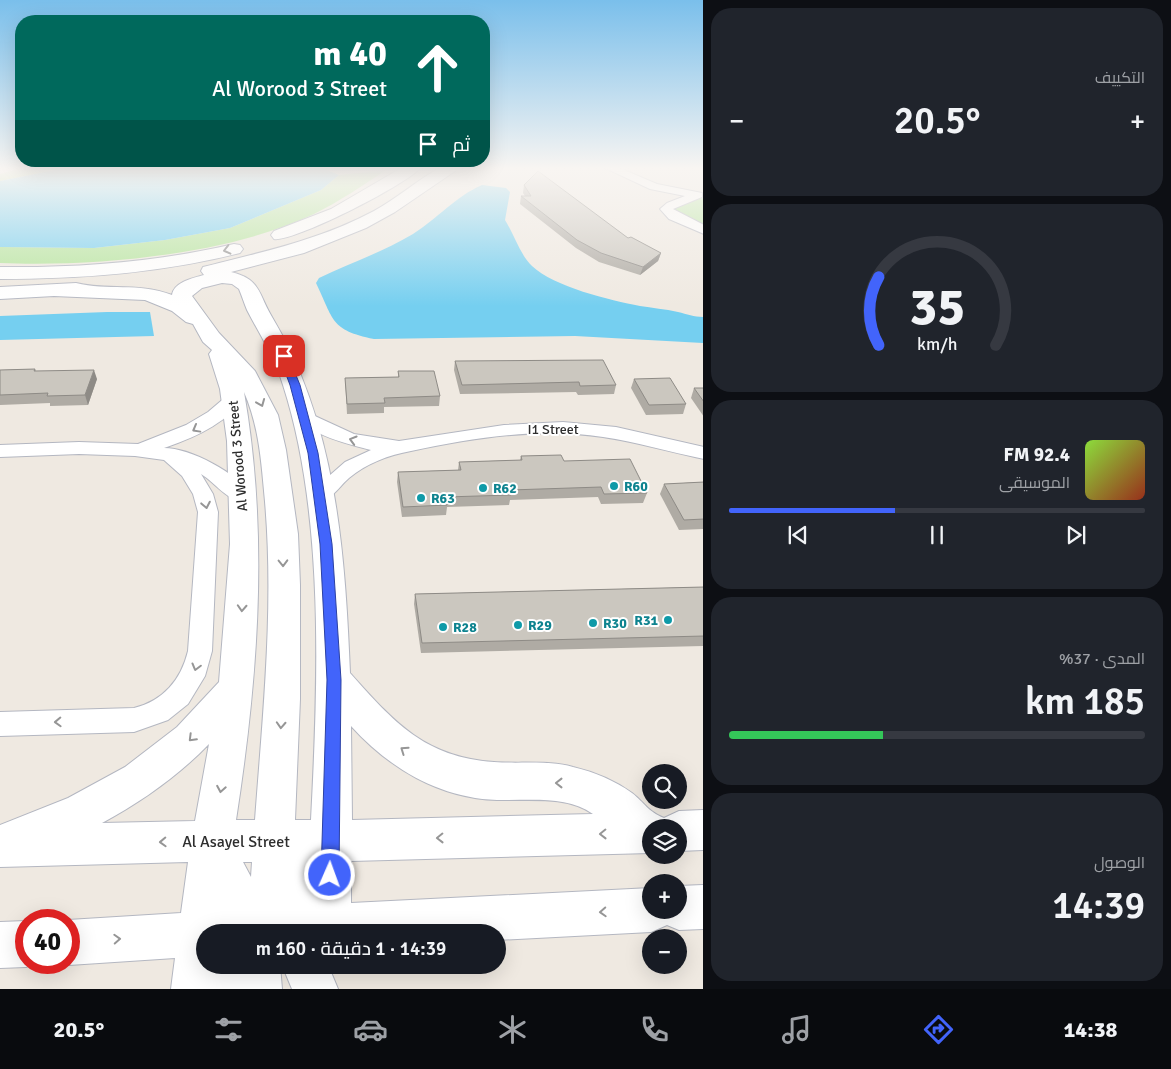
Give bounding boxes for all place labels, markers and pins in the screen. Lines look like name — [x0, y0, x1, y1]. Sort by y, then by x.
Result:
pin — [263, 335, 305, 377]
place label: R60 — [624, 478, 648, 495]
place label: R62 — [493, 480, 517, 497]
marker: R60 — [608, 480, 620, 492]
marker: R62 — [477, 482, 489, 494]
place label: R63 — [431, 490, 455, 507]
marker: R63 — [415, 492, 427, 504]
place label: R31 — [634, 612, 658, 629]
marker: R31 — [662, 614, 674, 626]
place label: R30 — [603, 615, 627, 632]
place label: R29 — [528, 617, 552, 634]
marker: R30 — [587, 617, 599, 629]
place label: R28 — [453, 619, 477, 636]
marker: R29 — [512, 619, 524, 631]
marker: R28 — [437, 621, 449, 633]

